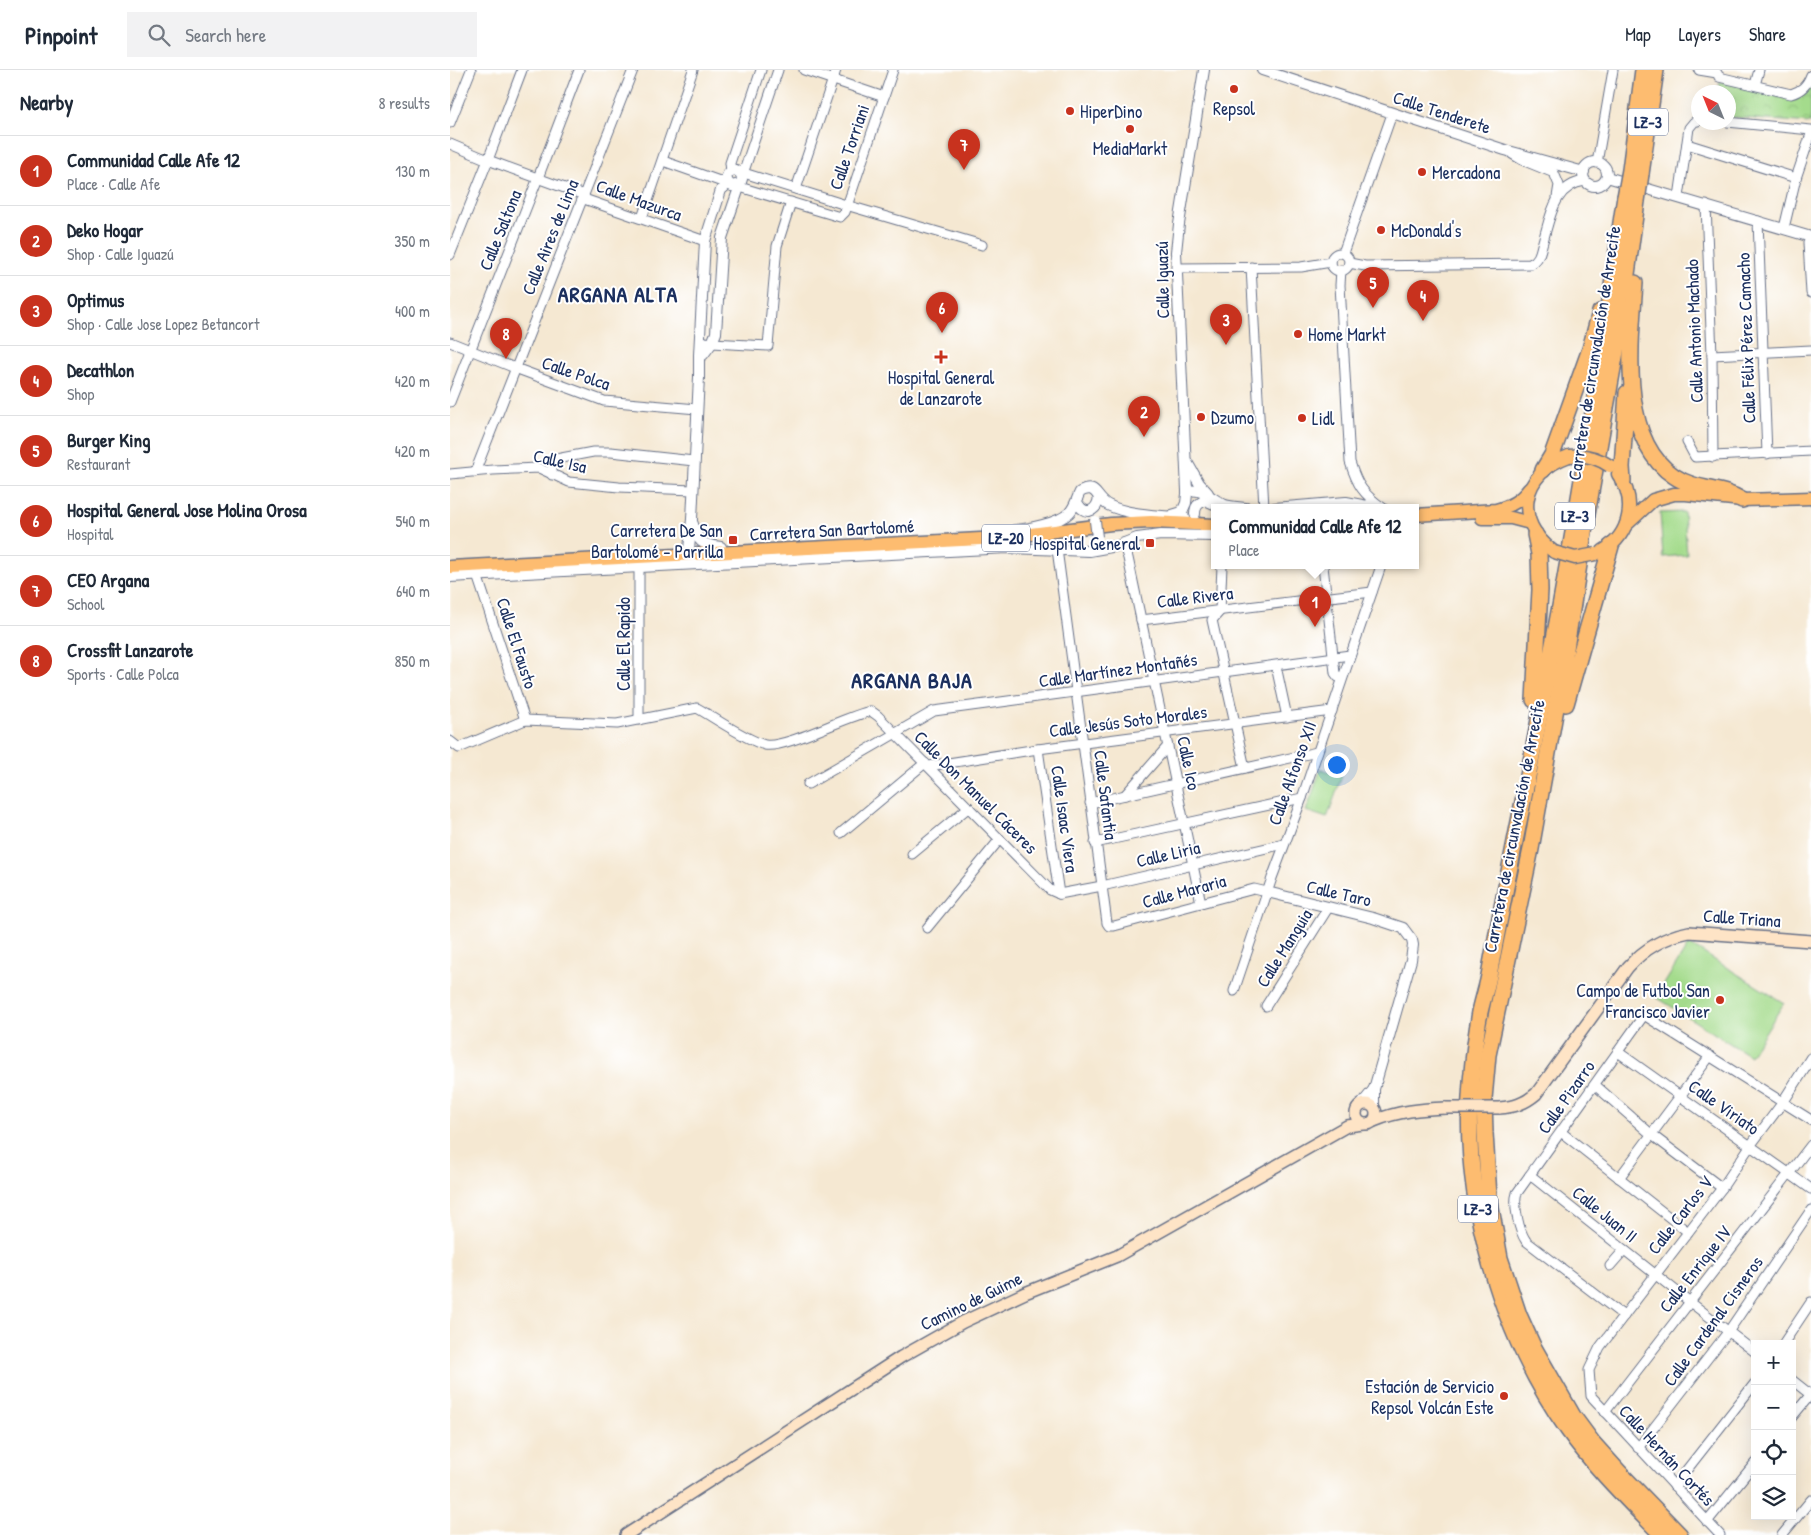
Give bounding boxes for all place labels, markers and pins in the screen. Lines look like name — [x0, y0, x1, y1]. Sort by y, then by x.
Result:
marker: Repsol — [1228, 83, 1240, 95]
place label: Repsol — [1213, 96, 1255, 121]
place label: HiperDino — [1080, 99, 1142, 124]
marker: HiperDino — [1064, 105, 1076, 117]
marker: MediaMarkt — [1124, 123, 1136, 135]
pin: 7 — [948, 129, 980, 170]
place label: MediaMarkt — [1093, 136, 1168, 161]
place label: Mercadona — [1432, 160, 1500, 185]
marker: Mercadona — [1416, 166, 1428, 178]
place label: McDonald's — [1391, 218, 1461, 243]
marker: McDonald's — [1375, 224, 1387, 236]
pin: 5 — [1357, 267, 1389, 308]
pin: 4 — [1407, 280, 1439, 321]
pin: 6 — [926, 292, 958, 333]
pin: 3 — [1210, 304, 1242, 345]
pin: 8 — [490, 318, 522, 359]
place label: Home Markt — [1308, 322, 1386, 347]
marker: Home Markt — [1292, 328, 1304, 340]
marker: Hospital General de Lanzarote — [934, 350, 948, 364]
place label: Hospital General de Lanzarote — [888, 365, 994, 411]
pin: 2 — [1128, 396, 1160, 437]
place label: Dzumo — [1211, 405, 1254, 430]
place label: Lidl — [1312, 406, 1335, 431]
marker: Dzumo — [1195, 411, 1207, 423]
marker: Lidl — [1296, 412, 1308, 424]
place label: Carretera De San Bartolomé - Parrilla — [591, 518, 723, 564]
place label: Hospital General — [1034, 531, 1140, 556]
marker: Carretera De San Bartolomé - Parrilla — [727, 534, 739, 546]
marker: Hospital General — [1144, 537, 1156, 549]
pin: 1 — [1299, 586, 1331, 627]
place label: Campo de Futbol San Francisco Javier — [1576, 978, 1710, 1024]
marker: Campo de Futbol San Francisco Javier — [1714, 994, 1726, 1006]
place label: Estación de Servicio Repsol Volcán Este — [1365, 1374, 1494, 1420]
marker: Estación de Servicio Repsol Volcán Este — [1498, 1390, 1510, 1402]

